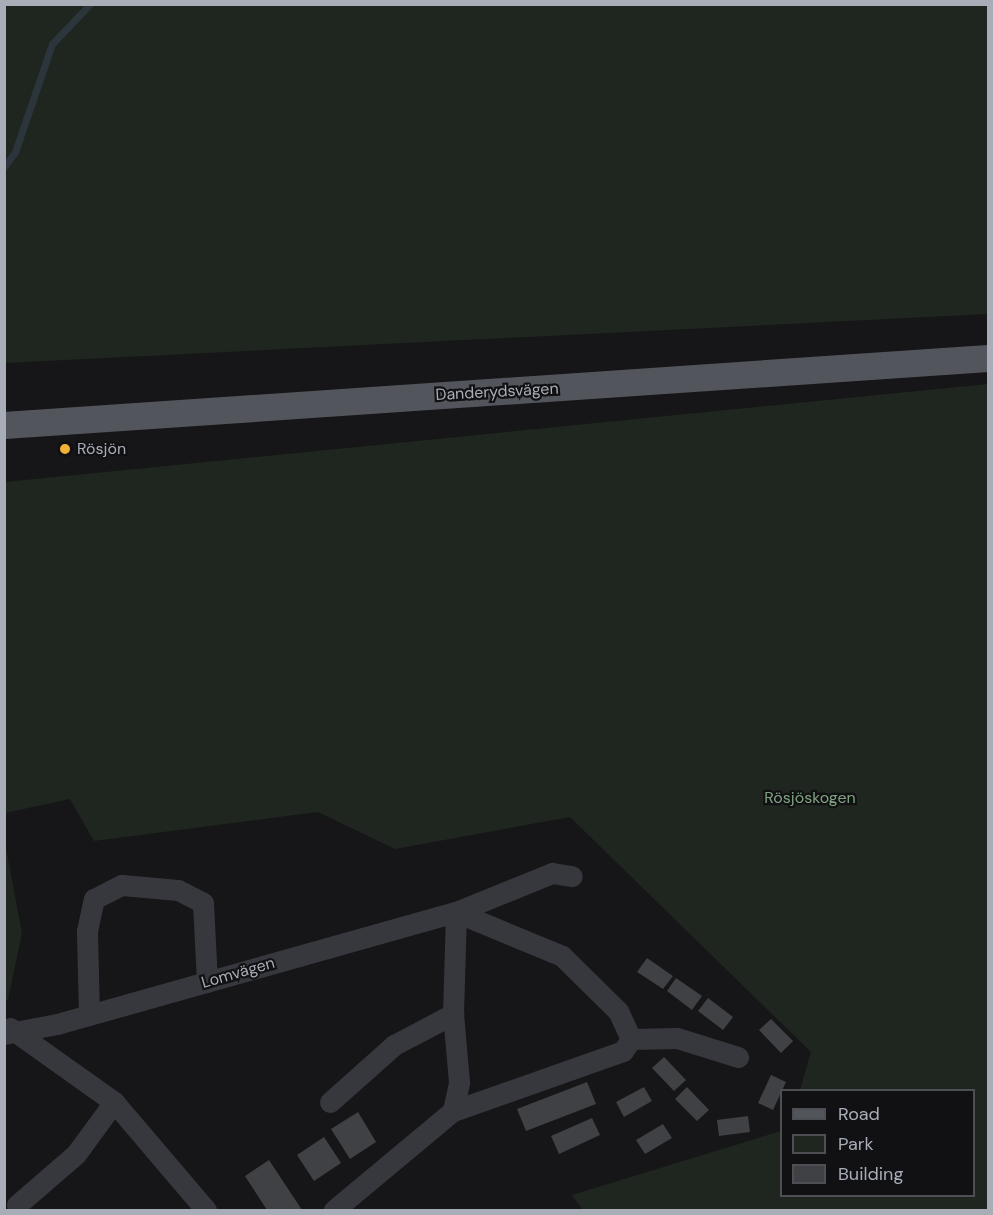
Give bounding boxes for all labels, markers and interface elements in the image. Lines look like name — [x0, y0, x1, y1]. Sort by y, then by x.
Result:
street label: Danderydsvägen — [435, 379, 559, 405]
place label: Rösjön — [77, 439, 126, 459]
marker: Rösjön — [58, 442, 72, 456]
park label: Rösjöskogen — [764, 788, 856, 808]
street label: Lomvägen — [199, 953, 277, 993]
legend — [780, 1089, 975, 1197]
text: Road — [838, 1102, 880, 1126]
text: Park — [838, 1132, 874, 1156]
text: Building — [838, 1162, 903, 1186]

